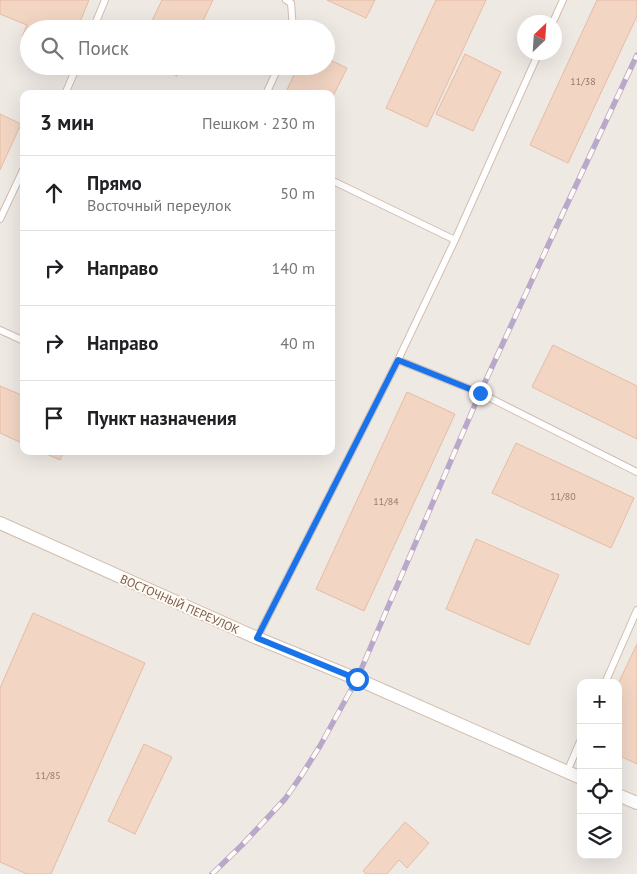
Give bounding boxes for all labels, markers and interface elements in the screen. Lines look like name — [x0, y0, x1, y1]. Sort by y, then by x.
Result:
north arrow — [517, 15, 562, 60]
search box — [20, 20, 335, 75]
icon: search — [38, 34, 66, 62]
text: Поиск — [78, 36, 129, 60]
house number: 11/38 — [570, 75, 596, 88]
text: 3 мин — [40, 109, 94, 136]
text: Пешком · 230 m — [202, 113, 315, 133]
text: Прямо — [87, 171, 142, 195]
icon: ahead — [40, 179, 68, 207]
text: 50 m — [280, 183, 315, 203]
text: Восточный переулок — [87, 195, 231, 215]
icon: right — [40, 254, 68, 282]
text: Направо — [87, 256, 158, 280]
text: 140 m — [272, 258, 315, 278]
icon: right — [40, 329, 68, 357]
text: Направо — [87, 331, 158, 355]
text: 40 m — [280, 333, 315, 353]
route end — [469, 382, 492, 405]
icon: arrive — [40, 404, 68, 432]
text: Пункт назначения — [87, 406, 237, 430]
house number: 11/80 — [550, 490, 576, 503]
house number: 11/84 — [373, 495, 399, 508]
street label: ВОСТОЧНЫЙ ПЕРЕУЛОК — [118, 571, 242, 637]
route start — [346, 668, 369, 691]
map controls — [577, 679, 622, 859]
button: + — [577, 679, 622, 724]
button: − — [577, 724, 622, 769]
house number: 11/85 — [35, 769, 61, 782]
button: locate — [577, 769, 622, 814]
button: layers — [577, 814, 622, 859]

